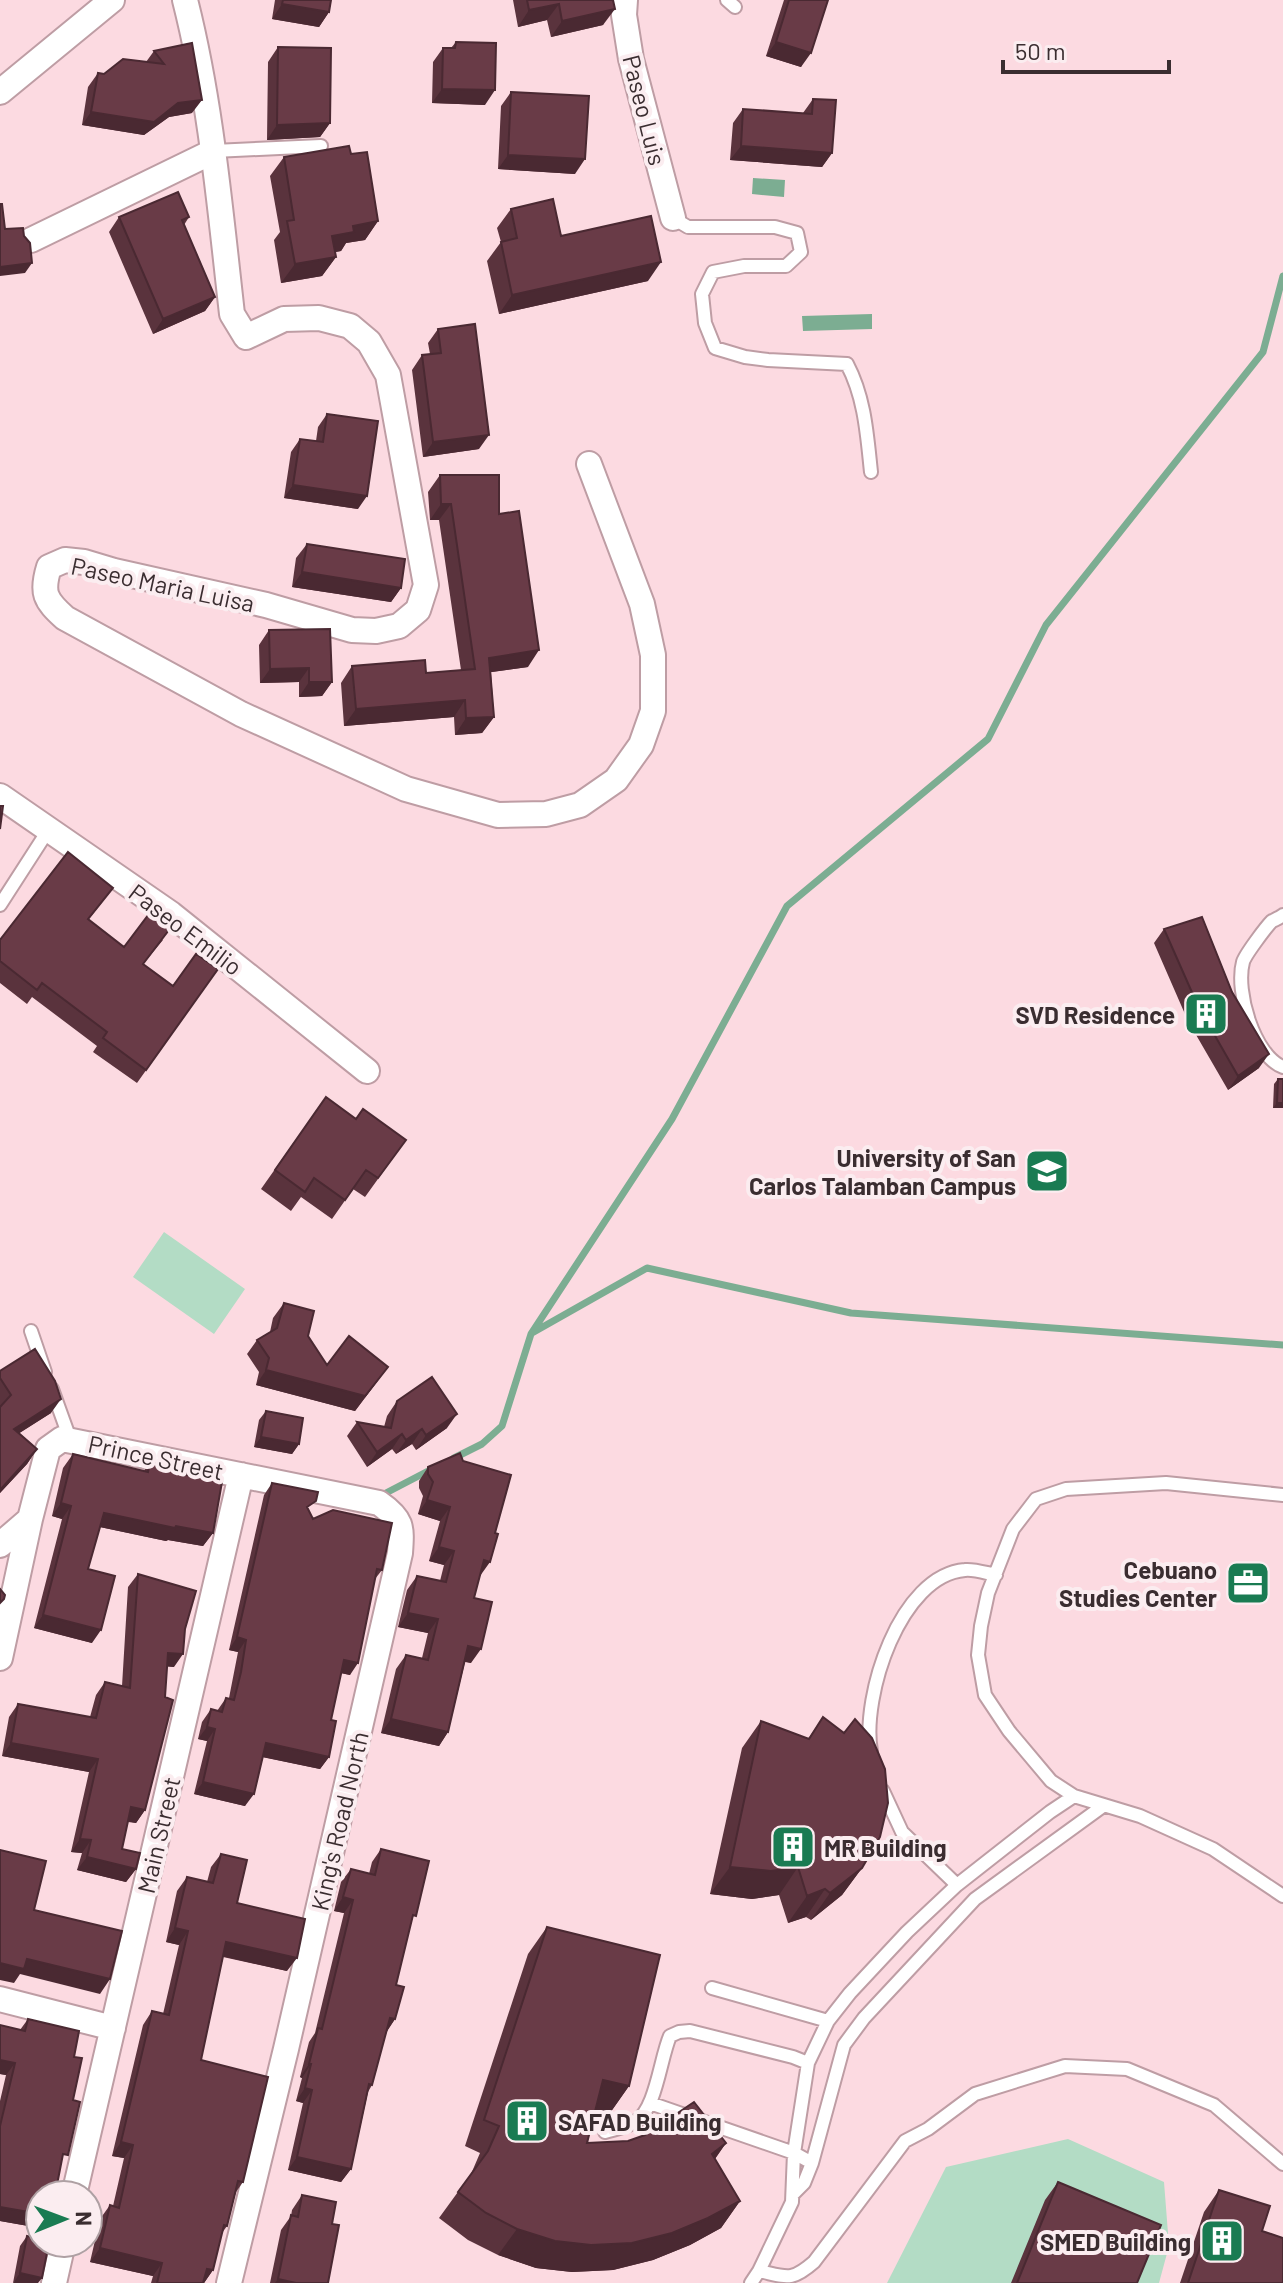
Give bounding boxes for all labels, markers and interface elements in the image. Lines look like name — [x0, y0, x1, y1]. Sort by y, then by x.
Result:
scale bar — [1003, 24, 1169, 74]
text: 50 m — [1015, 36, 1066, 65]
street label: Paseo Luis — [617, 52, 673, 168]
street label: Paseo Maria Luisa — [69, 550, 257, 618]
street label: Paseo Emilio — [124, 877, 248, 981]
building icon: SVD Residence — [1182, 990, 1230, 1038]
place label: SVD Residence — [1016, 1000, 1175, 1029]
place label: University of San Carlos Talamban Campus — [749, 1143, 1016, 1200]
school or university icon: University of San Carlos Talamban Campus — [1023, 1147, 1071, 1195]
street label: Prince Street — [86, 1429, 226, 1485]
place label: Cebuano Studies Center — [1059, 1555, 1217, 1612]
office icon: Cebuano Studies Center — [1224, 1559, 1272, 1607]
street label: King's Road North — [304, 1729, 374, 1913]
street label: Main Street — [131, 1774, 185, 1896]
building icon: MR Building — [769, 1823, 817, 1871]
place label: MR Building — [824, 1833, 947, 1862]
building icon: SAFAD Building — [503, 2097, 551, 2145]
place label: SAFAD Building — [558, 2107, 722, 2136]
north arrow — [24, 2179, 104, 2259]
text: N — [72, 2211, 98, 2226]
building icon: SMED Building — [1198, 2217, 1246, 2265]
place label: SMED Building — [1040, 2227, 1191, 2256]

